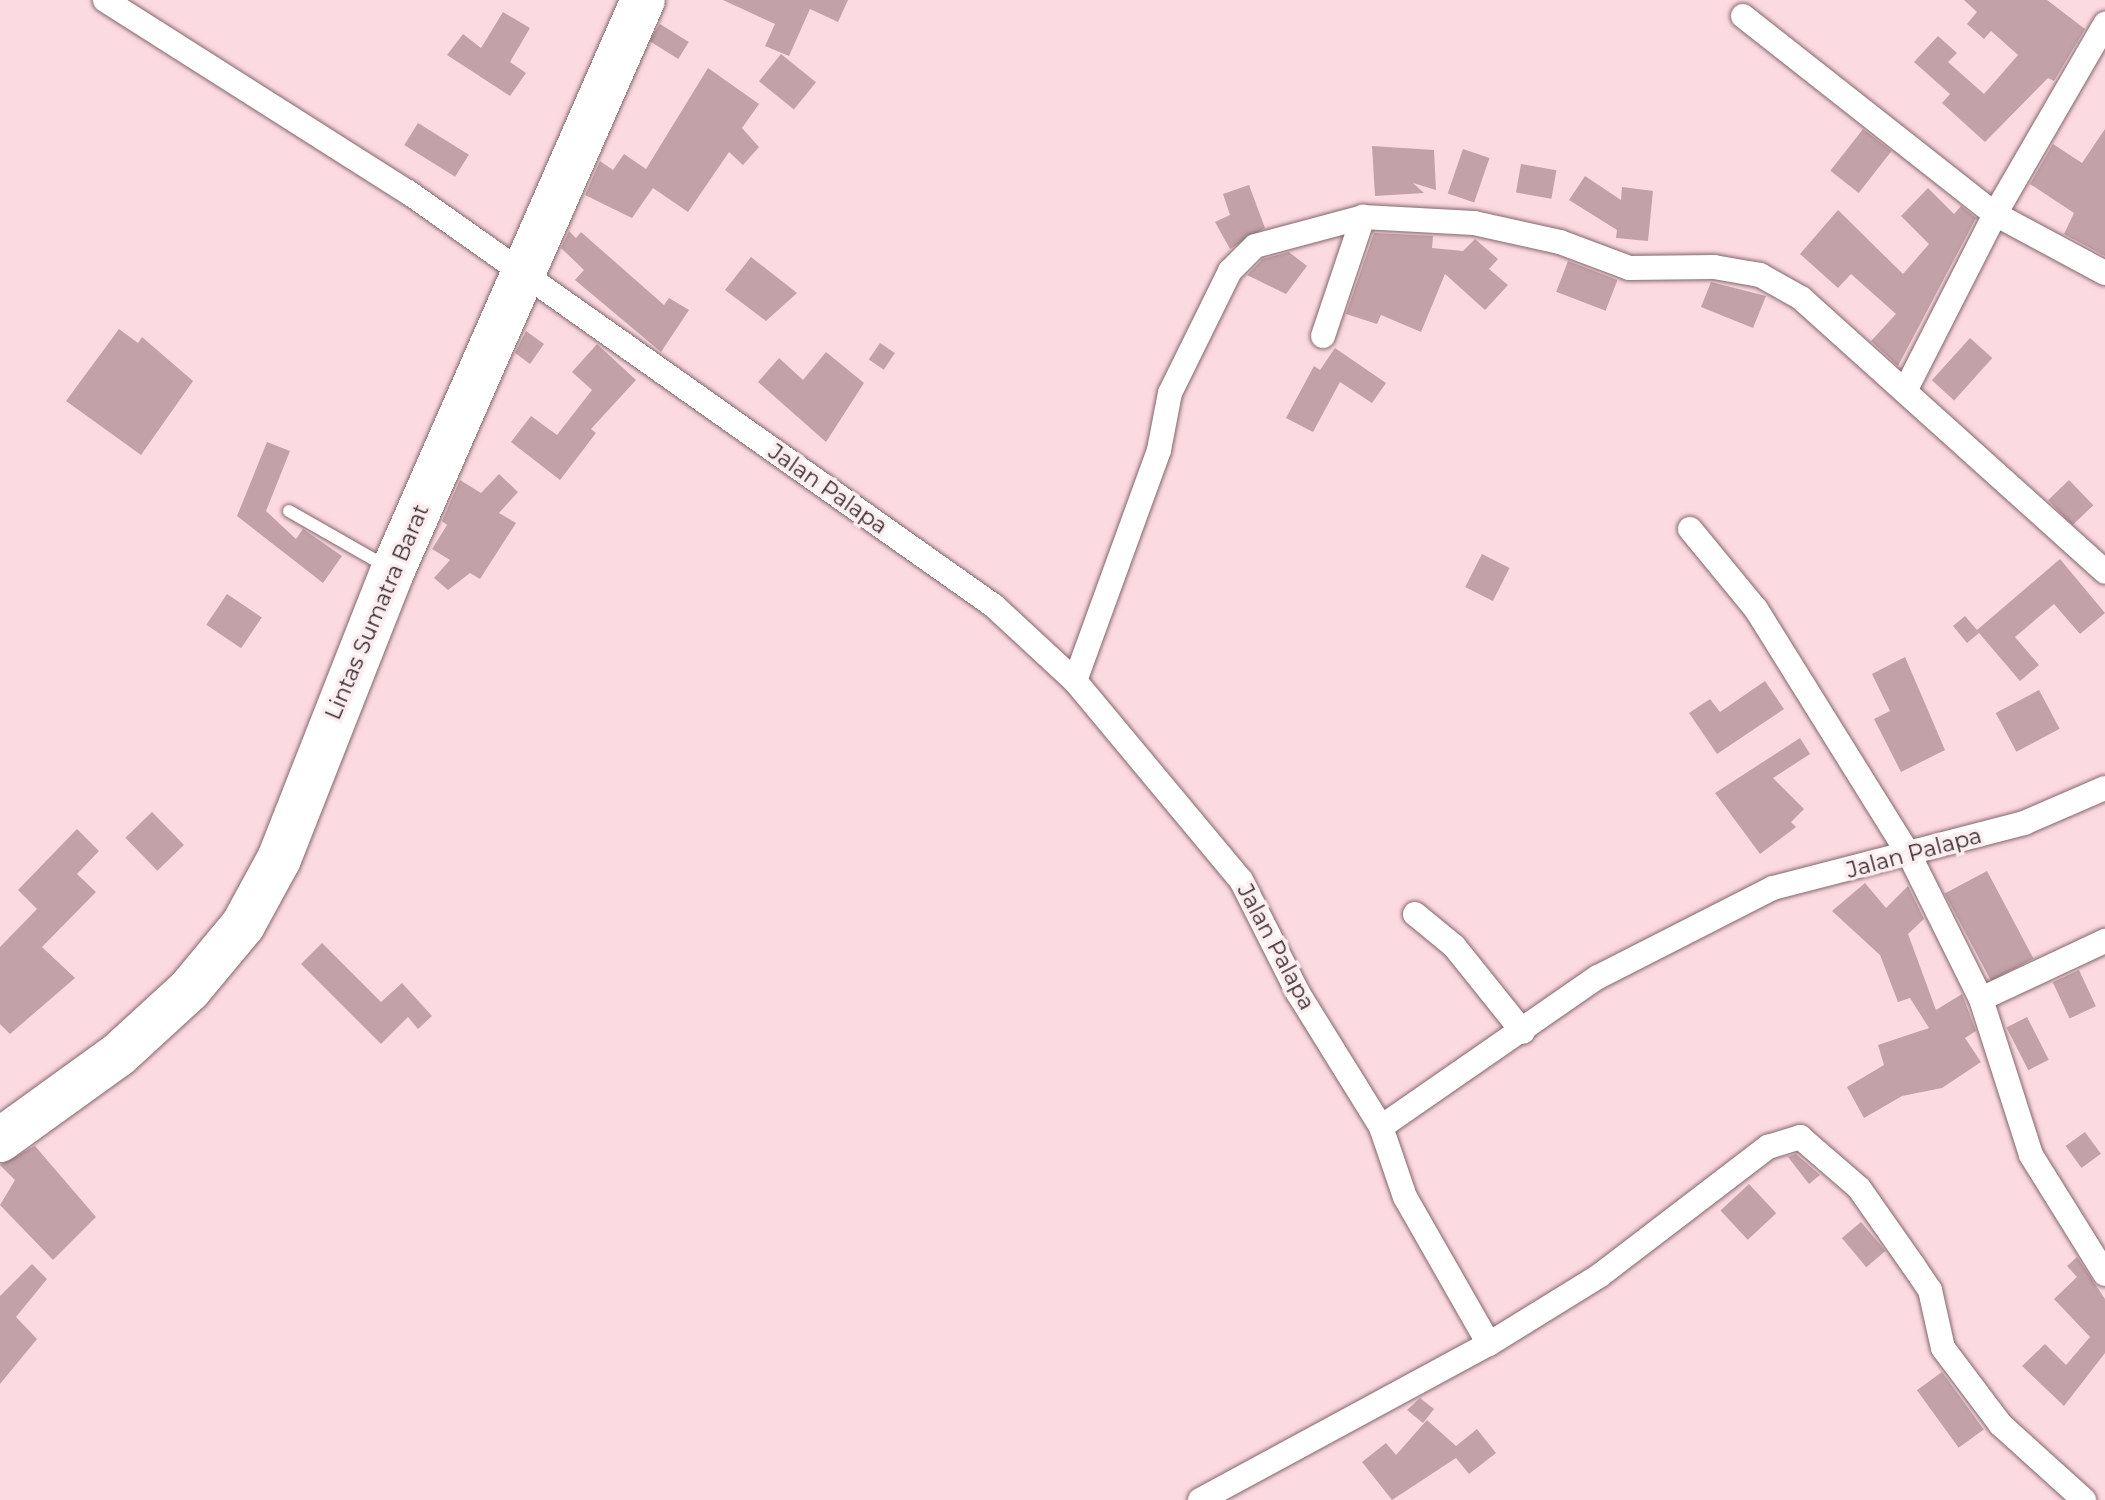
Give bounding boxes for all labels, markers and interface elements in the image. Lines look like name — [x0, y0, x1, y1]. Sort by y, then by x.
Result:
street label: Jalan Palapa — [764, 438, 892, 540]
street label: Lintas Sumatra Barat — [320, 500, 434, 724]
street label: Jalan Palapa — [1844, 822, 1984, 884]
street label: Jalan Palapa — [1232, 880, 1320, 1014]

